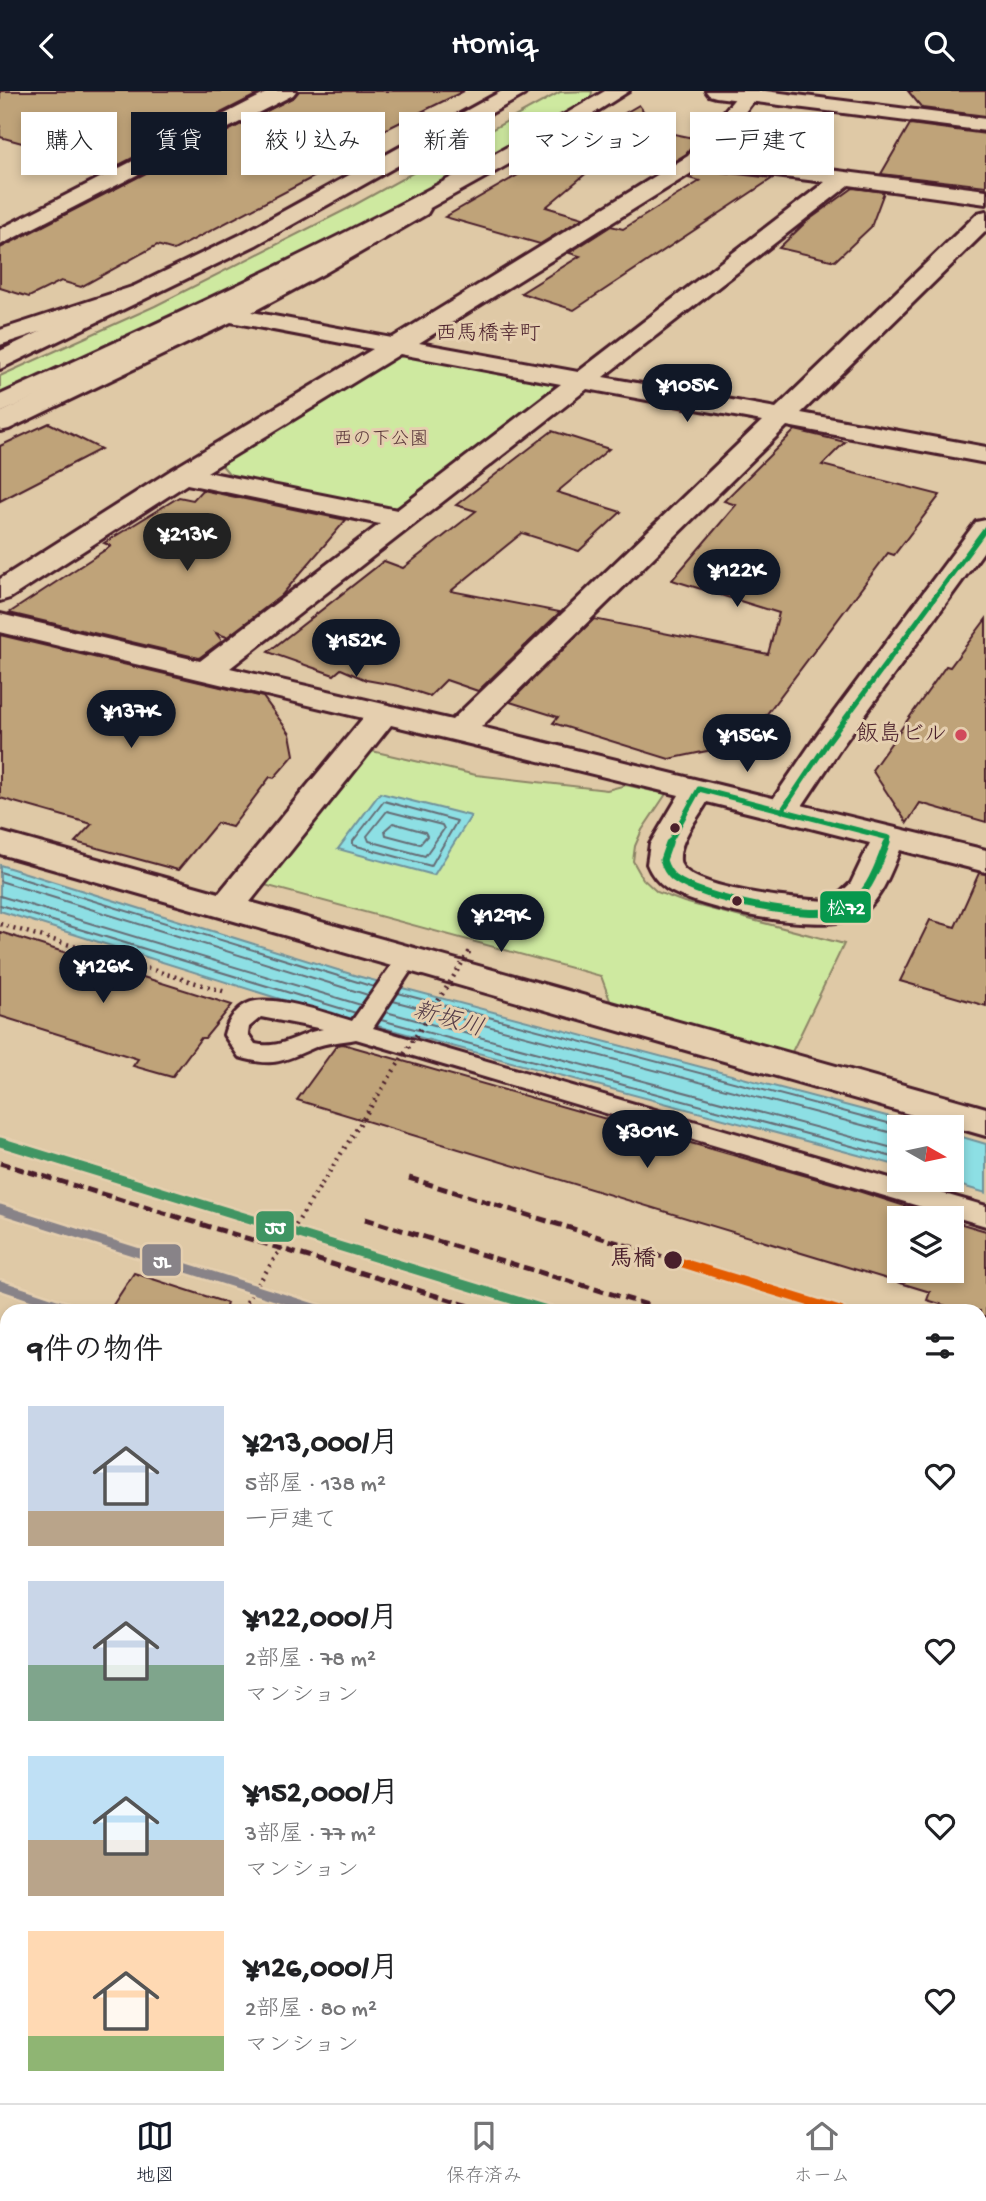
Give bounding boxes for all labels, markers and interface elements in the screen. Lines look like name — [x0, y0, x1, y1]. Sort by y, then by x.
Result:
icon: back — [28, 27, 66, 65]
text: Homiq — [451, 27, 535, 65]
icon: search — [920, 27, 958, 65]
chip: 購入 — [21, 112, 117, 175]
chip: 賃貸 — [131, 112, 227, 175]
chip: 絞り込み — [241, 112, 385, 175]
chip: 新着 — [399, 112, 495, 175]
chip: マンション — [509, 112, 676, 175]
chip: 一戸建て — [690, 112, 834, 175]
district label: 西馬橋幸町 — [436, 321, 541, 348]
pin: ¥105K — [638, 365, 736, 424]
text: ¥105K — [658, 373, 716, 400]
park label: 西の下公園 — [333, 429, 429, 452]
pin: ¥213K — [138, 513, 236, 573]
text: ¥213K — [159, 522, 215, 549]
pin: ¥122K — [688, 549, 786, 609]
text: ¥122K — [709, 558, 765, 585]
pin: ¥152K — [307, 619, 405, 679]
text: ¥152K — [328, 628, 384, 655]
pin: ¥137K — [82, 691, 180, 750]
text: ¥137K — [103, 699, 159, 726]
pin: ¥156K — [698, 715, 796, 774]
place label: 飯島ビル — [855, 721, 947, 749]
text: ¥156K — [719, 723, 775, 750]
marker: 飯島ビル — [953, 727, 969, 743]
unlabelled marker — [668, 821, 682, 835]
line badge: 松72 — [819, 890, 872, 924]
unlabelled marker — [730, 894, 744, 908]
pin: ¥129K — [452, 895, 550, 954]
text: 松72 — [827, 899, 866, 922]
text: ¥129K — [473, 903, 529, 930]
pin: ¥126K — [54, 946, 152, 1005]
text: ¥126K — [75, 954, 131, 981]
water label: 新坂川 — [409, 997, 487, 1045]
pin: ¥301K — [598, 1111, 696, 1170]
north arrow — [887, 1115, 964, 1192]
map controls — [887, 1115, 964, 1283]
text: ¥301K — [618, 1119, 676, 1146]
button: layers — [887, 1206, 964, 1283]
line badge: JJ — [255, 1210, 295, 1243]
text: JJ — [264, 1218, 287, 1241]
line badge: JL — [141, 1243, 182, 1277]
place label: 馬橋 — [610, 1246, 656, 1274]
marker: 馬橋 — [662, 1249, 684, 1271]
text: JL — [152, 1252, 172, 1275]
icon: filters — [921, 1327, 959, 1365]
text: 9件の物件 — [28, 1335, 163, 1370]
text: ¥213,000/月 — [245, 1428, 399, 1463]
icon: home — [84, 1434, 168, 1518]
icon: heart — [921, 1457, 959, 1495]
text: 5部屋 · 138 m² — [245, 1472, 386, 1499]
text: 一戸建て — [245, 1508, 337, 1535]
text: ¥122,000/月 — [245, 1603, 398, 1638]
icon: home — [84, 1609, 168, 1693]
icon: heart — [921, 1632, 959, 1670]
text: 2部屋 · 78 m² — [245, 1647, 376, 1674]
text: マンション — [245, 1683, 359, 1710]
text: ¥152,000/月 — [245, 1778, 399, 1813]
icon: home — [84, 1784, 168, 1868]
icon: heart — [921, 1807, 959, 1845]
text: 3部屋 · 77 m² — [245, 1822, 376, 1849]
text: マンション — [245, 1858, 359, 1885]
text: ¥126,000/月 — [245, 1953, 399, 1988]
icon: home — [84, 1959, 168, 2043]
icon: heart — [921, 1982, 959, 2020]
text: 2部屋 · 80 m² — [245, 1997, 377, 2024]
text: マンション — [245, 2033, 359, 2060]
tab: 地図 — [136, 2117, 174, 2189]
tab: 保存済み — [446, 2117, 522, 2189]
tab: ホーム — [794, 2117, 850, 2189]

